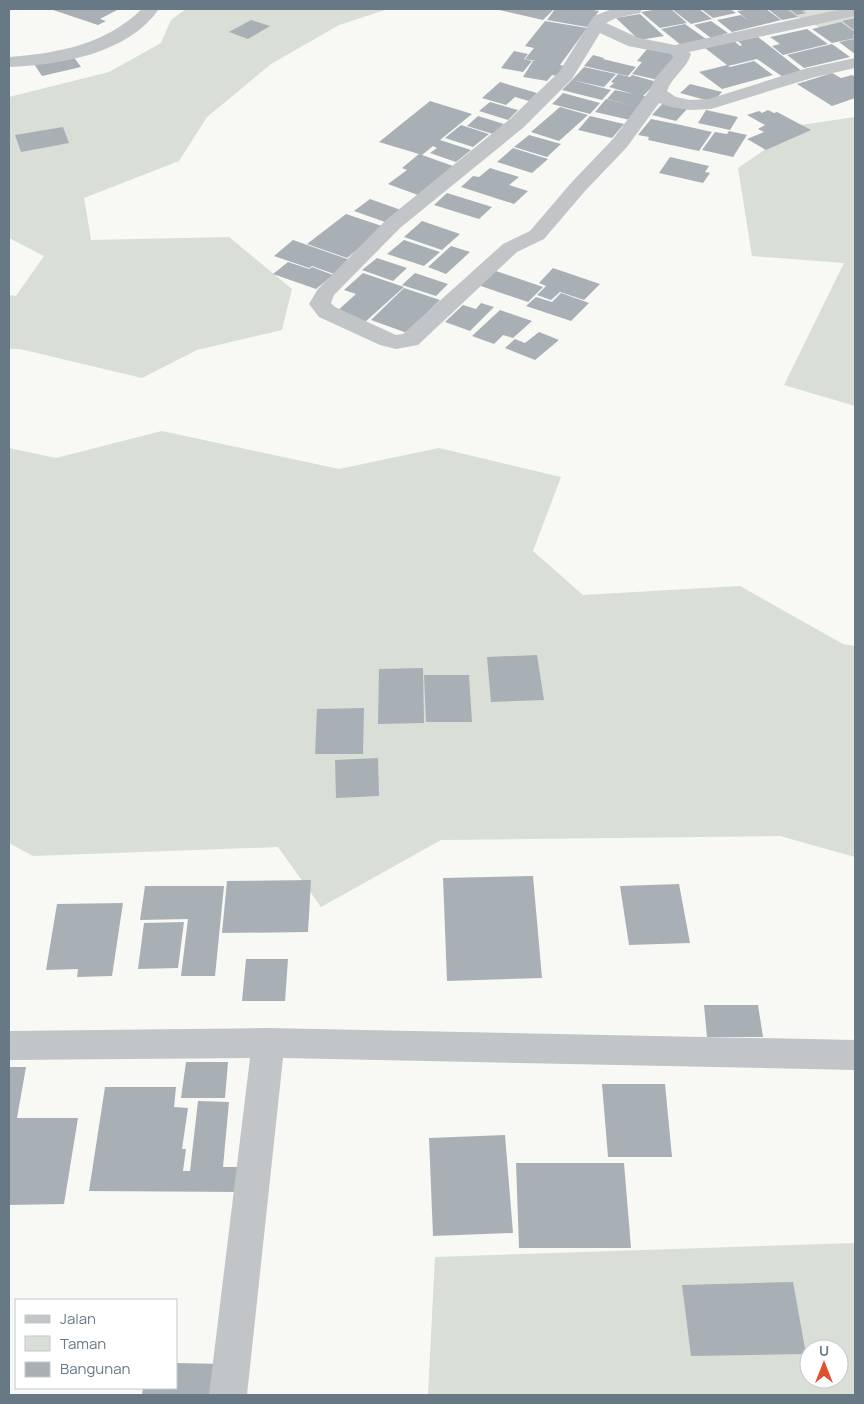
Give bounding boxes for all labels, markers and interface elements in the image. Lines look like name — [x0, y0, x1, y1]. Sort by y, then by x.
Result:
legend — [15, 1299, 178, 1389]
text: Jalan — [60, 1308, 96, 1329]
text: Taman — [60, 1333, 106, 1354]
north arrow — [799, 1339, 849, 1389]
text: U — [819, 1341, 829, 1360]
text: Bangunan — [60, 1358, 130, 1379]

